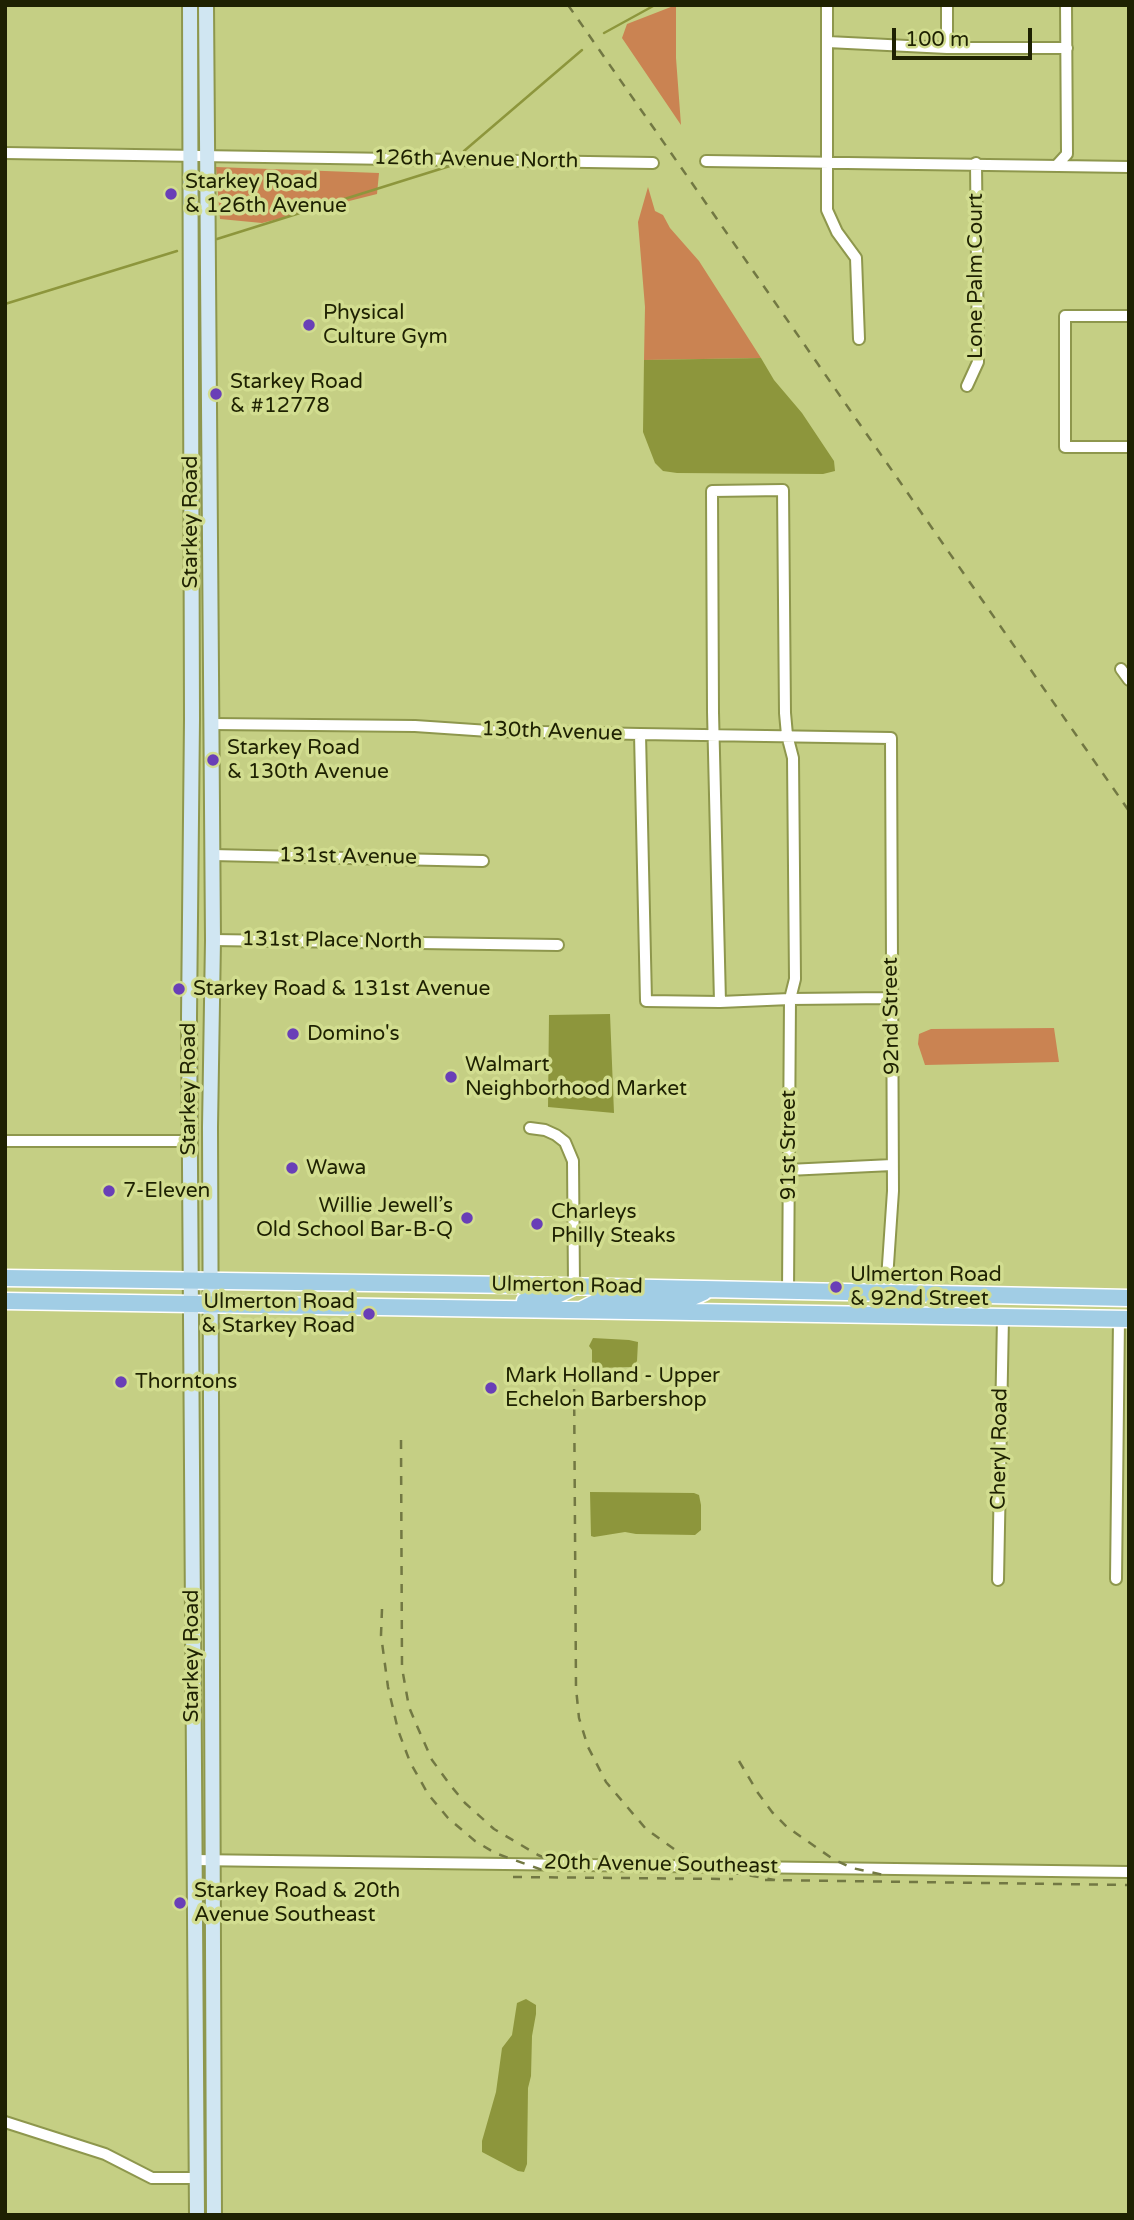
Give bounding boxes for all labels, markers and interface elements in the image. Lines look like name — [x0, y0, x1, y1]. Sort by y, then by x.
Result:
scale bar — [896, 14, 1036, 58]
text: 100 m — [905, 27, 969, 52]
street label: 126th Avenue North — [373, 146, 579, 174]
place label: Starkey Road & 126th Avenue — [185, 169, 347, 219]
marker: Starkey Road & 126th Avenue — [163, 186, 179, 202]
street label: Lone Palm Court — [963, 193, 989, 359]
place label: Physical Culture Gym — [323, 300, 448, 350]
marker: Physical Culture Gym — [301, 317, 317, 333]
place label: Starkey Road & #12778 — [230, 369, 363, 419]
marker: Starkey Road & #12778 — [208, 386, 224, 402]
street label: Starkey Road — [178, 456, 204, 588]
street label: 130th Avenue — [481, 717, 623, 747]
place label: Starkey Road & 130th Avenue — [227, 735, 389, 785]
marker: Starkey Road & 130th Avenue — [205, 752, 221, 768]
street label: 131st Avenue — [279, 843, 417, 871]
street label: 131st Place North — [241, 927, 423, 955]
street label: 92nd Street — [878, 957, 906, 1075]
place label: Starkey Road & 131st Avenue — [193, 976, 490, 1002]
marker: Starkey Road & 131st Avenue — [171, 981, 187, 997]
place label: Domino's — [307, 1021, 400, 1047]
street label: Starkey Road — [176, 1023, 202, 1155]
marker: Domino's — [285, 1026, 301, 1042]
place label: Walmart Neighborhood Market — [465, 1052, 687, 1102]
marker: Walmart Neighborhood Market — [443, 1069, 459, 1085]
street label: 91st Street — [776, 1090, 802, 1200]
place label: Wawa — [306, 1155, 366, 1181]
marker: Wawa — [284, 1160, 300, 1176]
place label: 7-Eleven — [123, 1178, 210, 1204]
marker: 7-Eleven — [101, 1183, 117, 1199]
place label: Willie Jewell’s Old School Bar-B-Q — [256, 1193, 453, 1243]
place label: Charleys Philly Steaks — [551, 1199, 676, 1249]
marker: Willie Jewell’s Old School Bar-B-Q — [459, 1210, 475, 1226]
marker: Charleys Philly Steaks — [529, 1216, 545, 1232]
place label: Ulmerton Road & 92nd Street — [850, 1262, 1002, 1312]
street label: Ulmerton Road — [491, 1272, 643, 1300]
marker: Ulmerton Road & 92nd Street — [828, 1279, 844, 1295]
place label: Ulmerton Road & Starkey Road — [201, 1289, 355, 1339]
marker: Ulmerton Road & Starkey Road — [361, 1306, 377, 1322]
place label: Mark Holland - Upper Echelon Barbershop — [505, 1363, 720, 1413]
place label: Thorntons — [135, 1369, 237, 1395]
marker: Thorntons — [113, 1374, 129, 1390]
marker: Mark Holland - Upper Echelon Barbershop — [483, 1380, 499, 1396]
street label: Cheryl Road — [986, 1388, 1014, 1510]
street label: Starkey Road — [179, 1590, 205, 1722]
street label: 20th Avenue Southeast — [544, 1850, 778, 1880]
place label: Starkey Road & 20th Avenue Southeast — [194, 1878, 400, 1928]
marker: Starkey Road & 20th Avenue Southeast — [172, 1895, 188, 1911]

